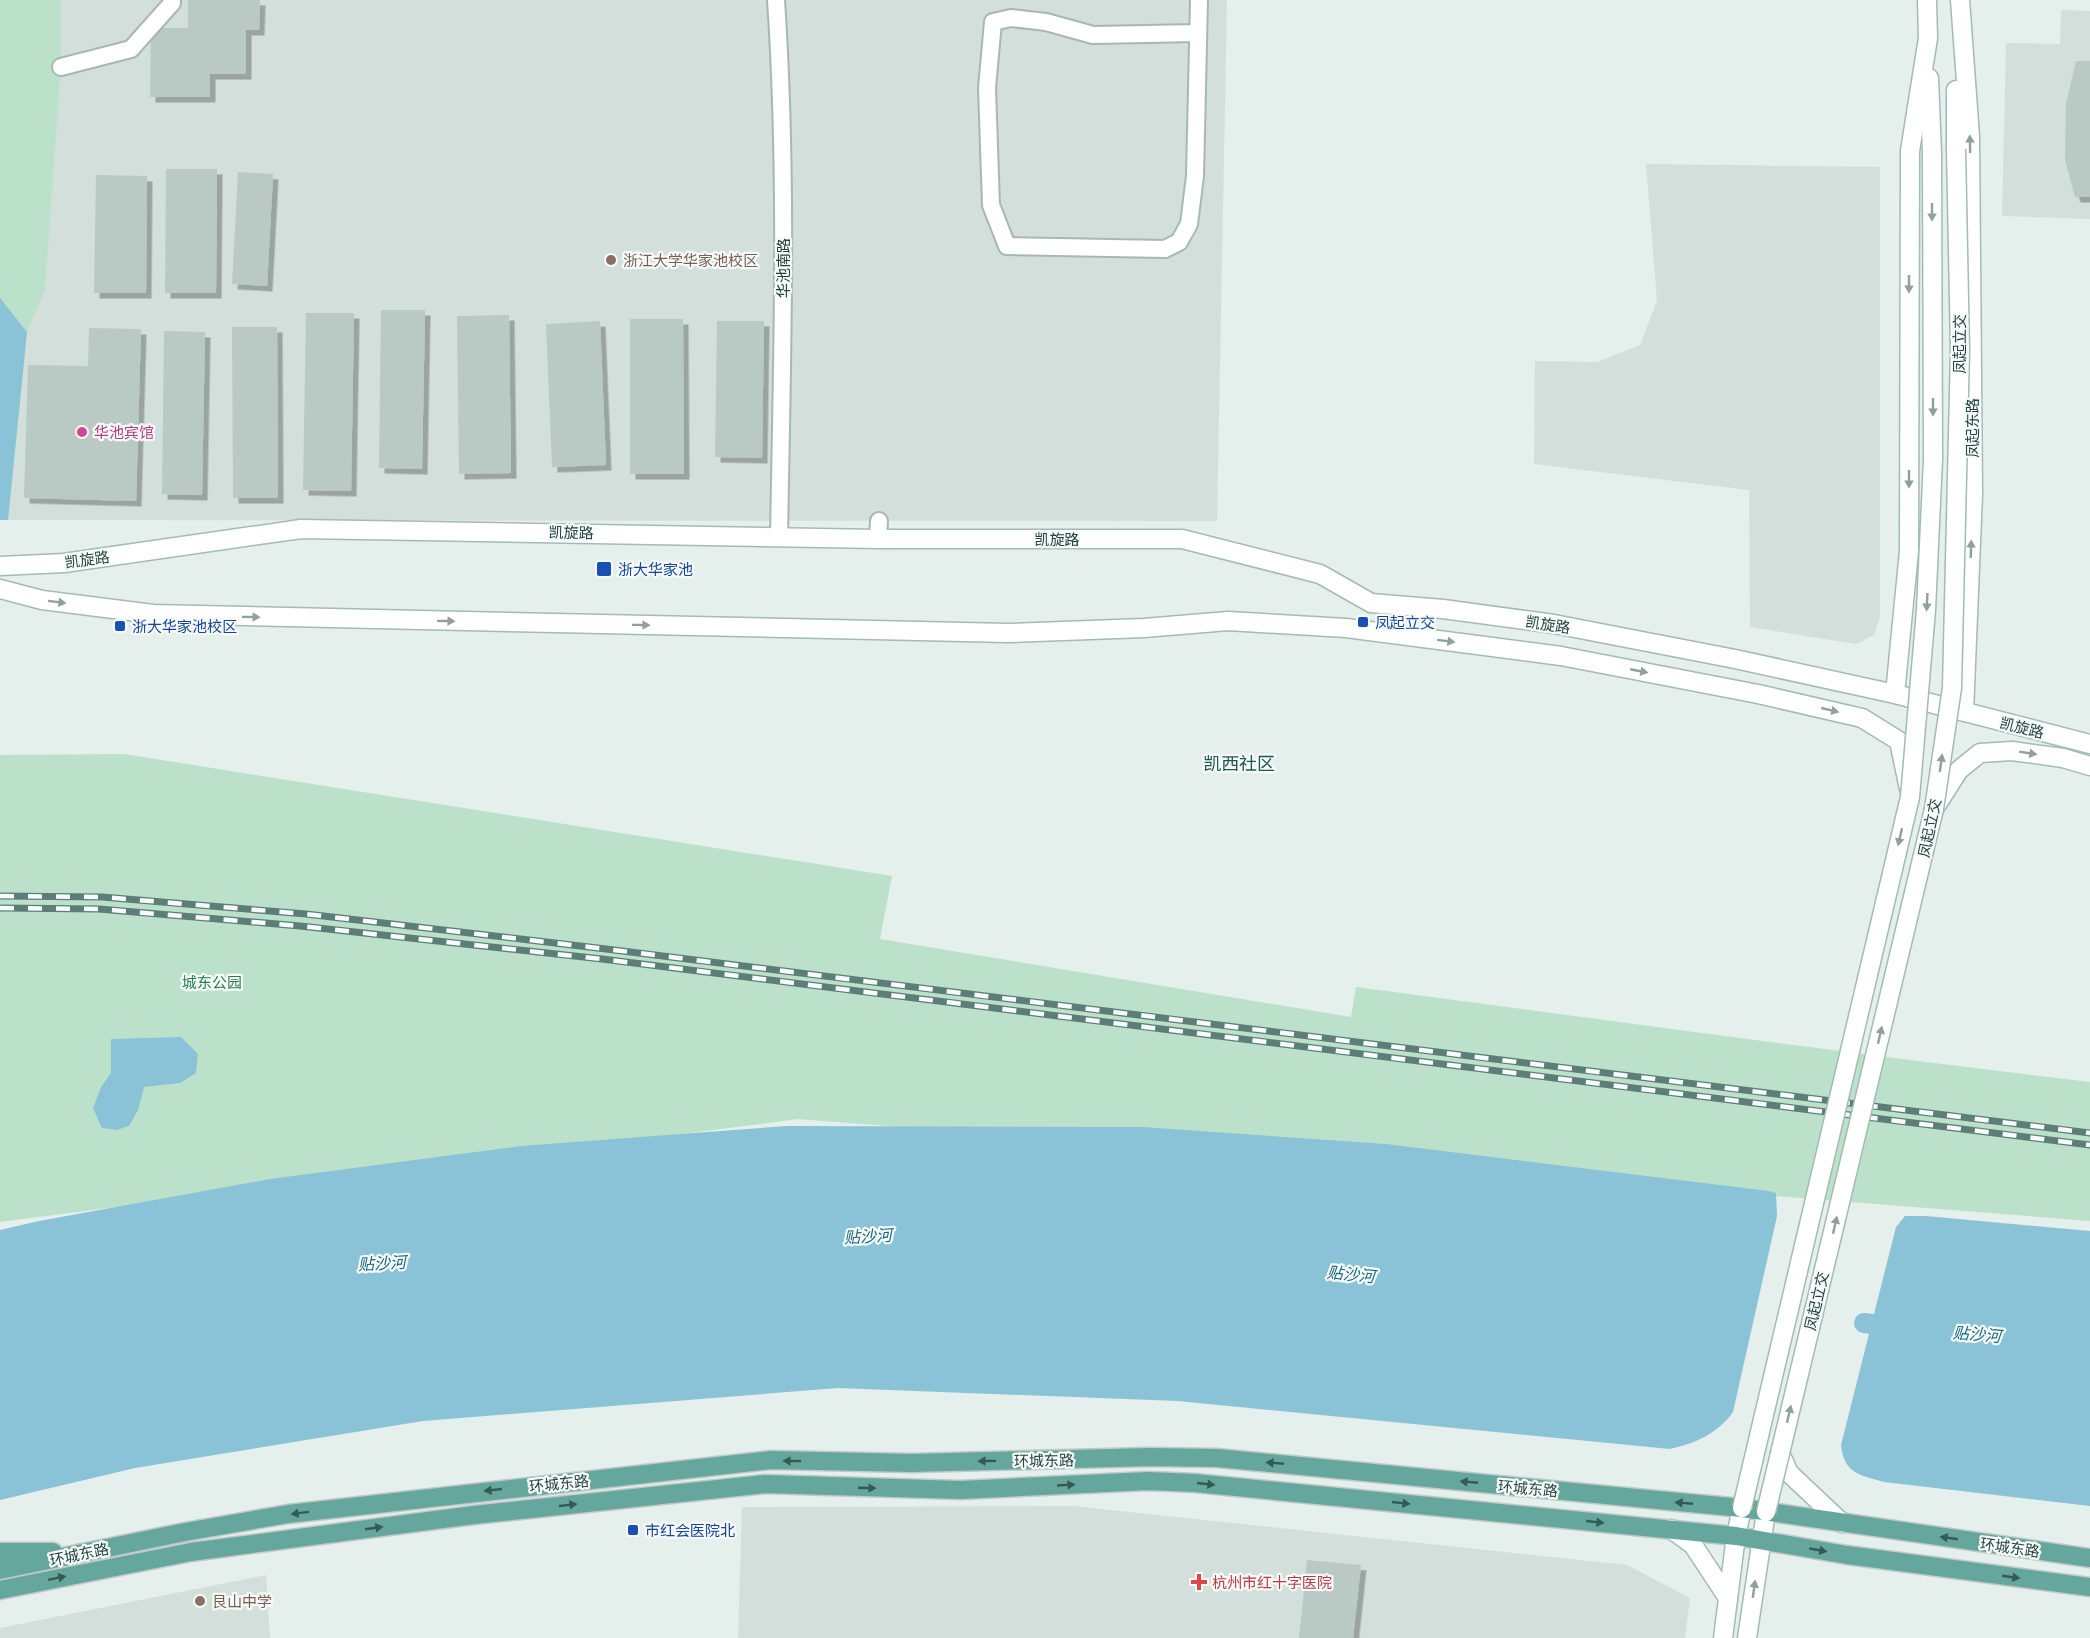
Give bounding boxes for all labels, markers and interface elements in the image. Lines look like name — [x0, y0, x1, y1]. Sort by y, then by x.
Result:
one-way arrow — [1965, 135, 1975, 154]
one-way arrow — [1927, 203, 1937, 222]
street label: 华池南路 — [773, 238, 793, 298]
place label: 浙江大学华家池校区 — [623, 250, 758, 270]
marker: 浙江大学华家池校区 — [604, 253, 618, 267]
one-way arrow — [1904, 274, 1914, 293]
street label: 凤起立交 — [1949, 314, 1969, 374]
one-way arrow — [1928, 398, 1938, 417]
street label: 凤起东路 — [1962, 398, 1982, 458]
place label: 华池宾馆 — [94, 422, 154, 442]
marker: 华池宾馆 — [75, 425, 89, 439]
one-way arrow — [1904, 469, 1914, 488]
street label: 凯旋路 — [548, 522, 594, 542]
street label: 凯旋路 — [1034, 529, 1080, 549]
one-way arrow — [1966, 540, 1975, 559]
street label: 凯旋路 — [63, 546, 111, 572]
place label: 浙大华家池 — [618, 559, 693, 579]
marker: 浙大华家池 — [595, 560, 613, 578]
one-way arrow — [1922, 593, 1931, 612]
one-way arrow — [48, 597, 67, 606]
street label: 凯旋路 — [1524, 611, 1572, 637]
one-way arrow — [242, 612, 261, 621]
place label: 凤起立交 — [1375, 612, 1435, 632]
marker: 凤起立交 — [1356, 615, 1370, 629]
place label: 浙大华家池校区 — [132, 616, 237, 636]
one-way arrow — [437, 616, 456, 626]
marker: 浙大华家池校区 — [113, 619, 127, 633]
one-way arrow — [632, 620, 651, 630]
one-way arrow — [1437, 636, 1456, 646]
one-way arrow — [1629, 667, 1648, 676]
one-way arrow — [1820, 706, 1839, 716]
street label: 凯旋路 — [1998, 712, 2046, 742]
one-way arrow — [2018, 749, 2037, 758]
district label: 凯西社区 — [1203, 751, 1275, 775]
one-way arrow — [1936, 753, 1945, 772]
street label: 凤起立交 — [1913, 797, 1945, 859]
one-way arrow — [1895, 828, 1905, 847]
park label: 城东公园 — [182, 972, 242, 992]
one-way arrow — [1876, 1025, 1885, 1044]
one-way arrow — [1830, 1216, 1840, 1234]
water label: 贴沙河 — [843, 1224, 896, 1248]
water label: 贴沙河 — [357, 1251, 410, 1275]
water label: 贴沙河 — [1326, 1261, 1379, 1288]
street label: 凤起立交 — [1800, 1270, 1832, 1332]
water label: 贴沙河 — [1952, 1321, 2005, 1347]
one-way arrow — [1785, 1405, 1795, 1424]
street label: 环城东路 — [1014, 1449, 1074, 1471]
one-way arrow — [782, 1456, 801, 1465]
one-way arrow — [977, 1457, 996, 1466]
one-way arrow — [1265, 1458, 1284, 1468]
street label: 环城东路 — [528, 1470, 590, 1496]
street label: 环城东路 — [1497, 1475, 1559, 1501]
one-way arrow — [1459, 1477, 1478, 1487]
one-way arrow — [1197, 1479, 1216, 1489]
one-way arrow — [1056, 1480, 1075, 1489]
one-way arrow — [857, 1484, 876, 1493]
one-way arrow — [484, 1485, 503, 1495]
one-way arrow — [1391, 1498, 1410, 1508]
one-way arrow — [1674, 1498, 1693, 1508]
one-way arrow — [558, 1500, 577, 1510]
one-way arrow — [290, 1508, 309, 1517]
one-way arrow — [1585, 1517, 1604, 1527]
place label: 市红会医院北 — [645, 1520, 735, 1540]
one-way arrow — [365, 1523, 384, 1533]
marker: 市红会医院北 — [626, 1523, 640, 1537]
street label: 环城东路 — [1979, 1533, 2041, 1561]
one-way arrow — [1939, 1534, 1958, 1543]
street label: 环城东路 — [48, 1538, 110, 1570]
one-way arrow — [1809, 1545, 1828, 1554]
one-way arrow — [48, 1572, 67, 1582]
place label: 杭州市红十字医院 — [1212, 1572, 1332, 1592]
one-way arrow — [2002, 1572, 2021, 1581]
marker: 杭州市红十字医院 — [1190, 1573, 1208, 1591]
one-way arrow — [1749, 1579, 1758, 1598]
place label: 艮山中学 — [212, 1591, 272, 1611]
marker: 艮山中学 — [193, 1594, 207, 1608]

